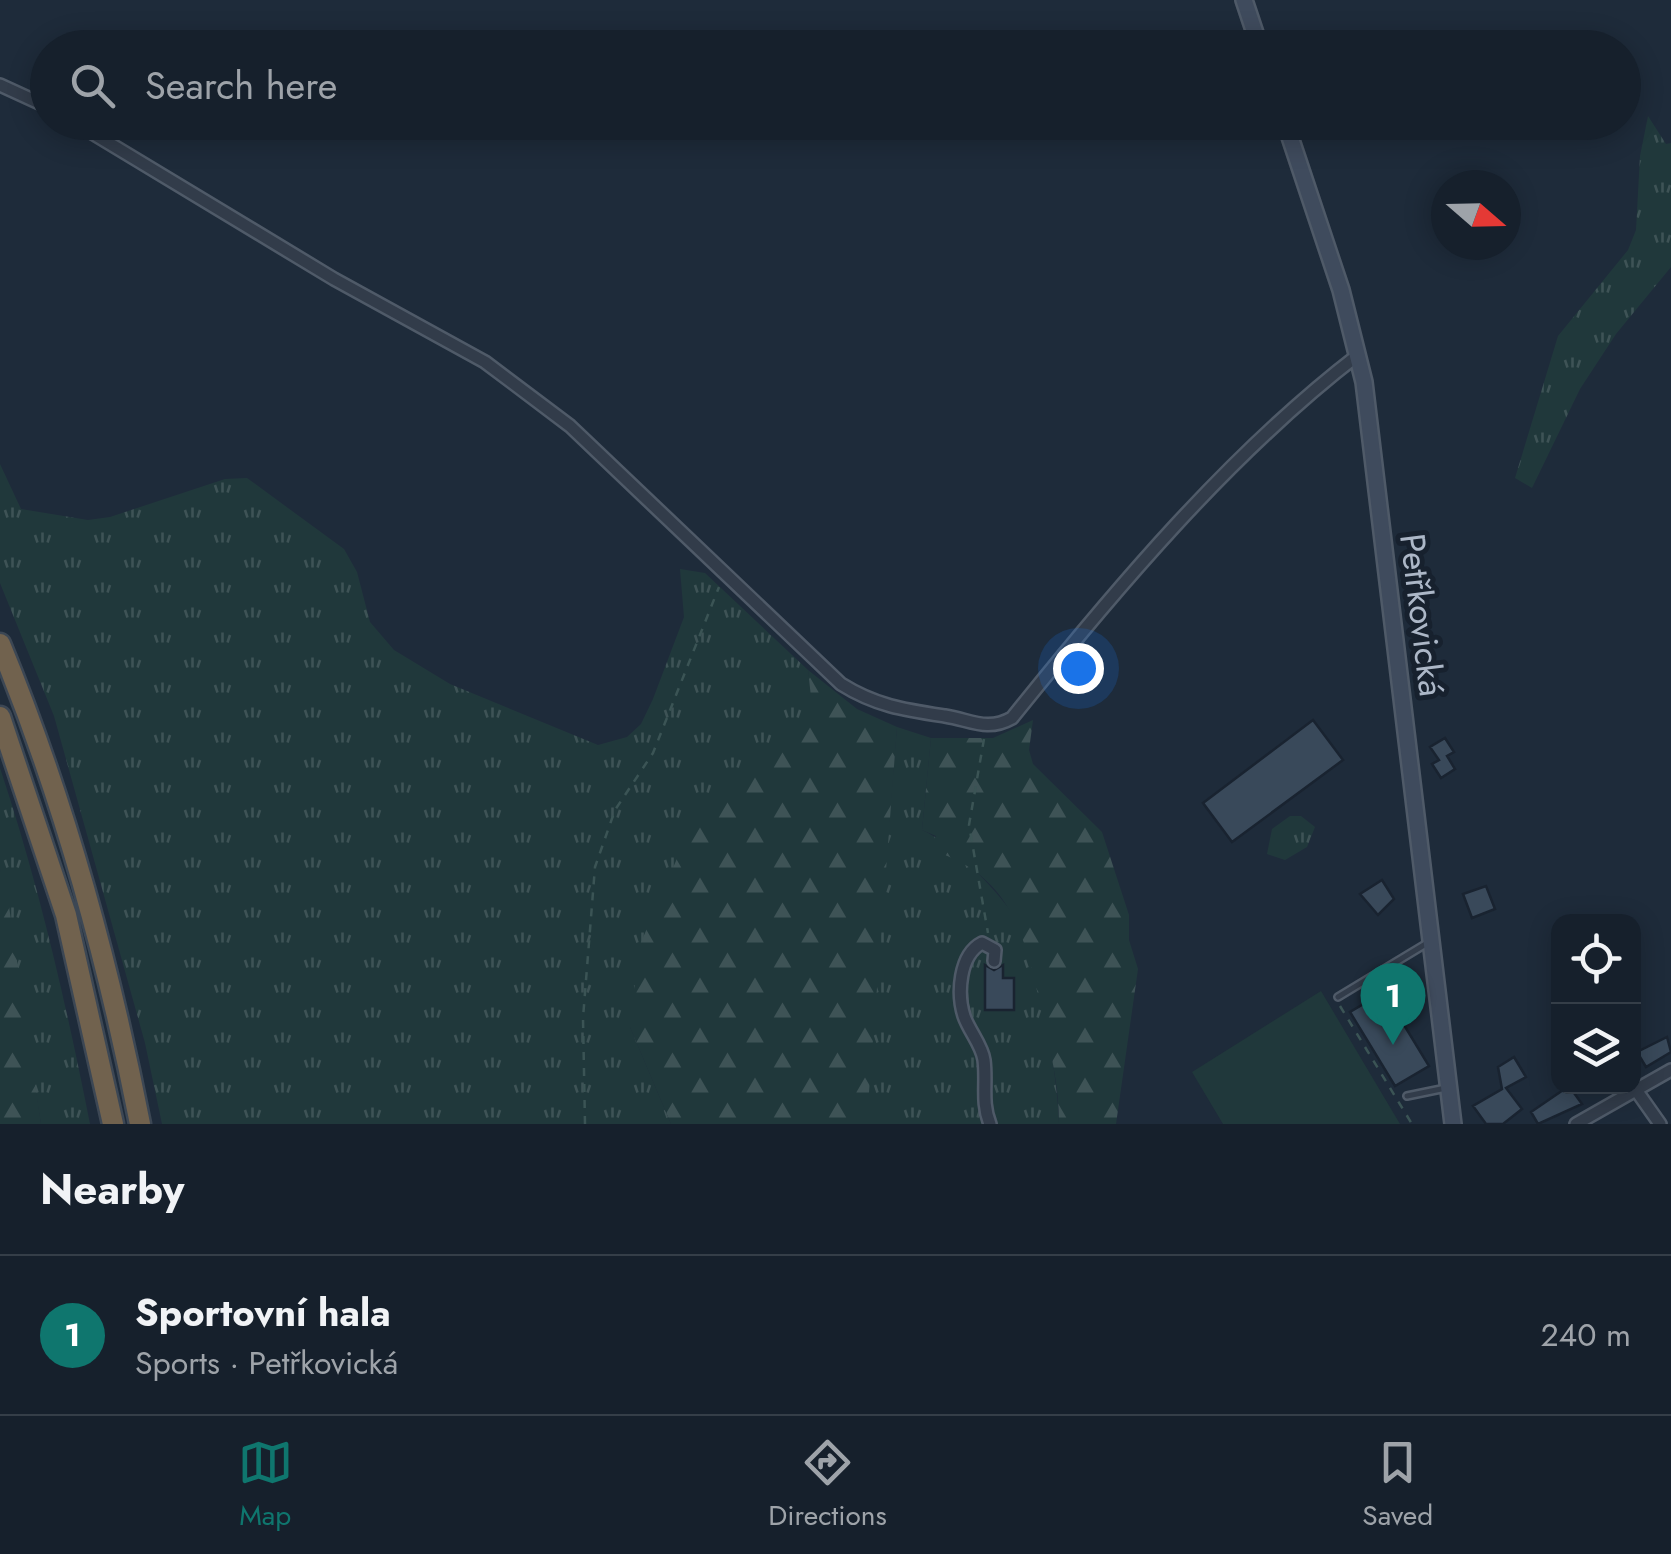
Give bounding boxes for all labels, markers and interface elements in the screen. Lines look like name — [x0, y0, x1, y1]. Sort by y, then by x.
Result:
search box — [30, 30, 1641, 140]
icon: search — [65, 58, 120, 113]
text: Search here — [145, 58, 337, 113]
north arrow — [1431, 170, 1521, 260]
street label: Petřkovická — [1387, 531, 1457, 699]
your location — [1053, 643, 1104, 694]
map controls — [1551, 914, 1641, 1094]
button: locate — [1551, 914, 1641, 1004]
pin: 1 — [1360, 962, 1426, 1045]
button: layers — [1551, 1004, 1641, 1094]
text: Nearby — [40, 1159, 184, 1220]
text: Sportovní hala — [135, 1285, 391, 1340]
text: 1 — [64, 1312, 81, 1358]
text: 240 m — [1540, 1312, 1631, 1358]
text: Sports · Petřkovická — [135, 1340, 398, 1386]
tab: Map — [238, 1435, 293, 1536]
tab: Directions — [768, 1435, 887, 1536]
tab: Saved — [1362, 1435, 1433, 1536]

